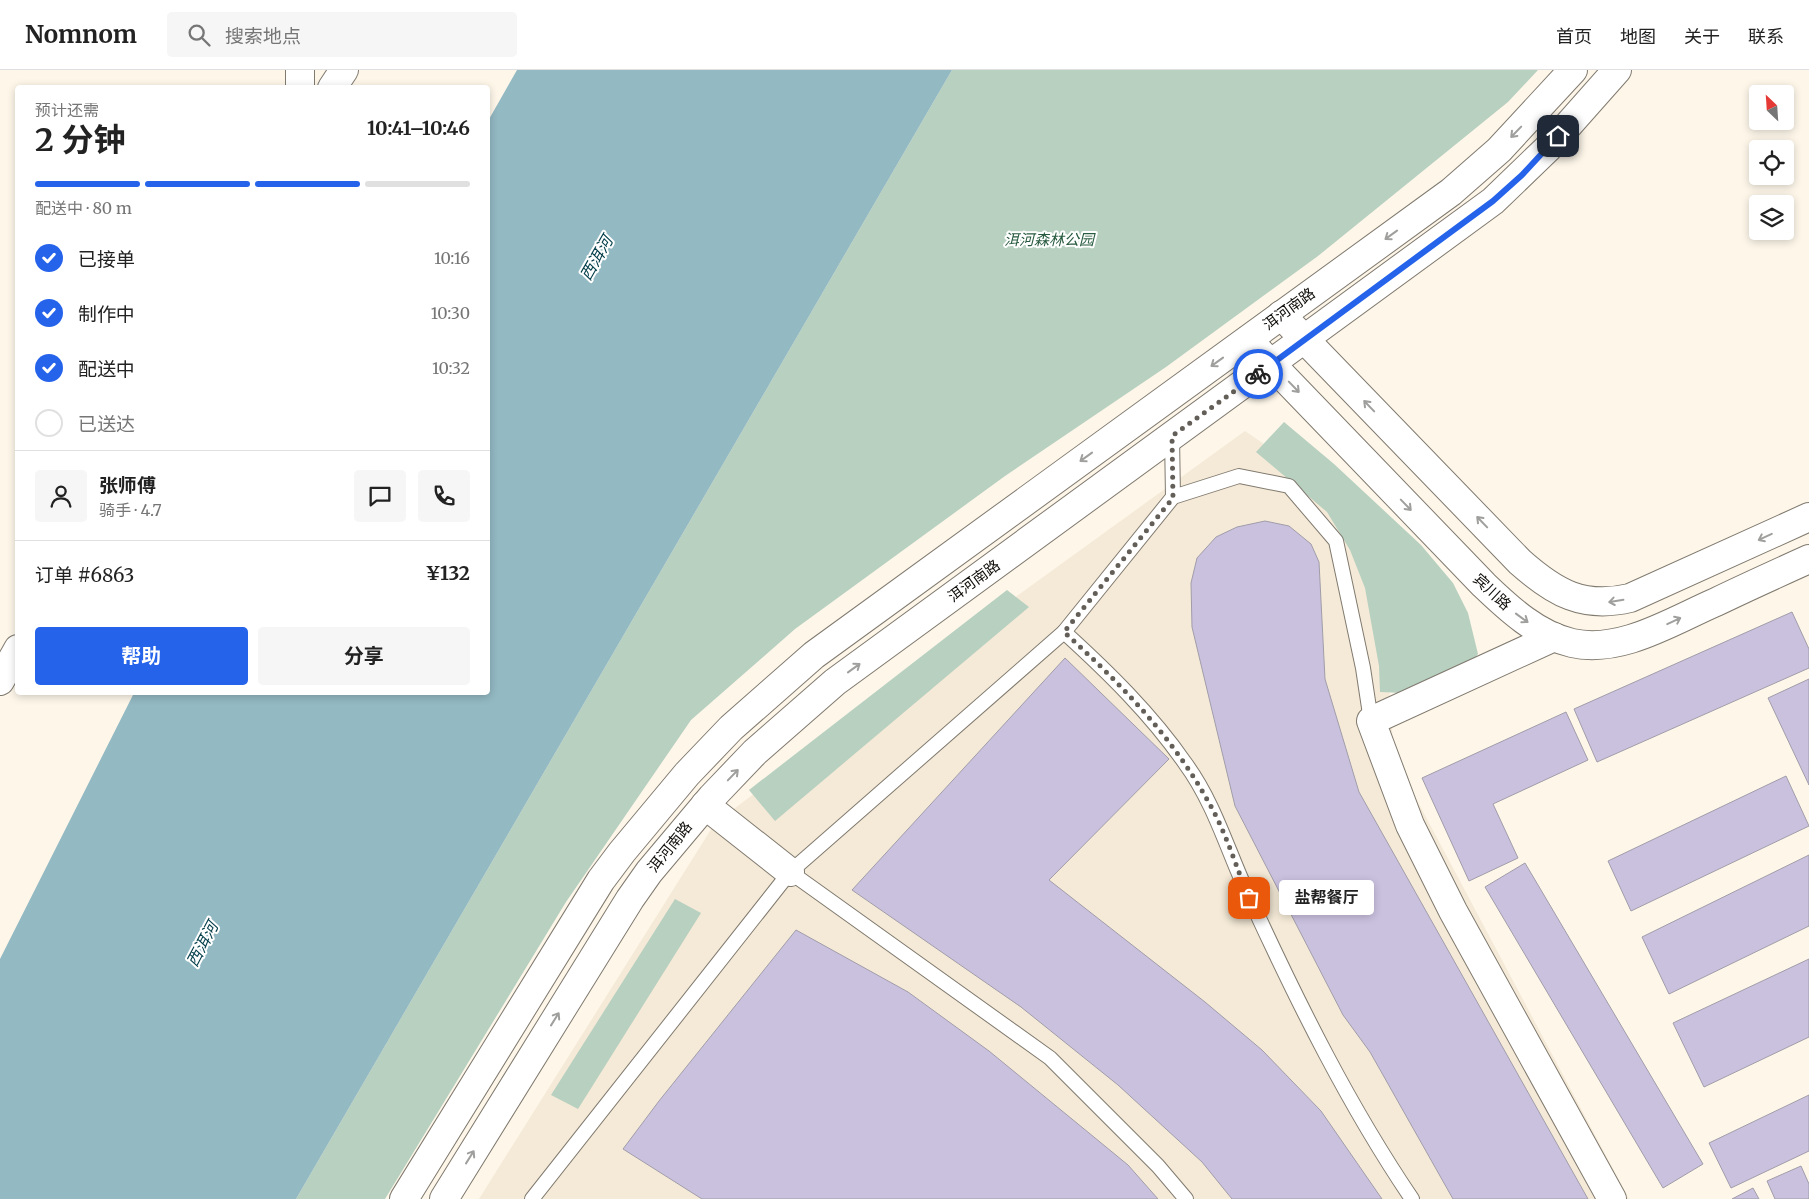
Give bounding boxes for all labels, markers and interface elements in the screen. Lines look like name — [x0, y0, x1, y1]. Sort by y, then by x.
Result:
search box — [167, 12, 517, 57]
text: Nomnom — [25, 19, 137, 50]
icon: search — [185, 21, 213, 49]
text: 搜索地点 — [225, 24, 301, 48]
text: 首页 — [1556, 25, 1592, 48]
text: 地图 — [1620, 25, 1656, 48]
text: 关于 — [1684, 25, 1720, 48]
text: 联系 — [1748, 25, 1784, 48]
north arrow — [1749, 85, 1794, 130]
map controls — [1749, 85, 1794, 240]
text: 预计还需 — [35, 100, 99, 120]
pin — [1537, 115, 1579, 157]
text: 10:41–10:46 — [367, 116, 470, 140]
text: 2 分钟 — [35, 120, 125, 160]
icon: home — [1544, 122, 1572, 150]
one-way arrow — [1510, 126, 1522, 138]
button: locate — [1749, 140, 1794, 185]
button: layers — [1749, 195, 1794, 240]
text: 配送中 · 80 m — [35, 198, 132, 218]
water label: 西洱河 — [575, 230, 618, 284]
park label: 洱河森林公园 — [1004, 230, 1096, 249]
one-way arrow — [1384, 230, 1398, 240]
icon: check — [35, 244, 63, 272]
text: 已接单 — [78, 247, 135, 271]
text: 10:16 — [434, 248, 470, 268]
street label: 洱河南路 — [1259, 283, 1319, 334]
icon: check — [35, 299, 63, 327]
text: 制作中 — [78, 302, 135, 326]
text: 10:30 — [431, 303, 470, 323]
courier — [1233, 349, 1283, 399]
icon: check — [35, 354, 63, 382]
text: 配送中 — [78, 357, 135, 381]
one-way arrow — [1210, 357, 1224, 367]
text: 10:32 — [432, 358, 470, 378]
icon: bike — [1244, 360, 1272, 388]
one-way arrow — [1288, 381, 1300, 394]
one-way arrow — [1363, 399, 1375, 412]
text: 已送达 — [78, 412, 135, 436]
one-way arrow — [1080, 452, 1093, 463]
button: person — [35, 470, 87, 522]
button: chat — [354, 470, 406, 522]
button: phone — [418, 470, 470, 522]
text: 张师傅 — [99, 473, 156, 497]
one-way arrow — [1400, 498, 1412, 511]
text: 骑手 · 4.7 — [99, 500, 162, 520]
one-way arrow — [1476, 516, 1488, 529]
one-way arrow — [1758, 533, 1773, 543]
street label: 洱河南路 — [944, 555, 1004, 606]
text: ¥132 — [426, 561, 470, 585]
text: 订单 #6863 — [35, 563, 134, 587]
street label: 宾川路 — [1469, 569, 1515, 614]
one-way arrow — [1608, 596, 1624, 606]
one-way arrow — [1515, 613, 1529, 623]
one-way arrow — [1666, 615, 1681, 625]
button: 帮助 — [35, 627, 248, 685]
button: 分享 — [258, 627, 470, 685]
one-way arrow — [847, 663, 861, 673]
one-way arrow — [727, 769, 739, 782]
street label: 洱河南路 — [643, 817, 696, 876]
pin — [1228, 877, 1270, 919]
callout: 盐帮餐厅 — [1279, 880, 1374, 916]
icon: bag — [1235, 884, 1263, 912]
text: 盐帮餐厅 — [1294, 887, 1359, 907]
water label: 西洱河 — [182, 915, 224, 970]
one-way arrow — [551, 1013, 561, 1027]
one-way arrow — [465, 1151, 475, 1165]

